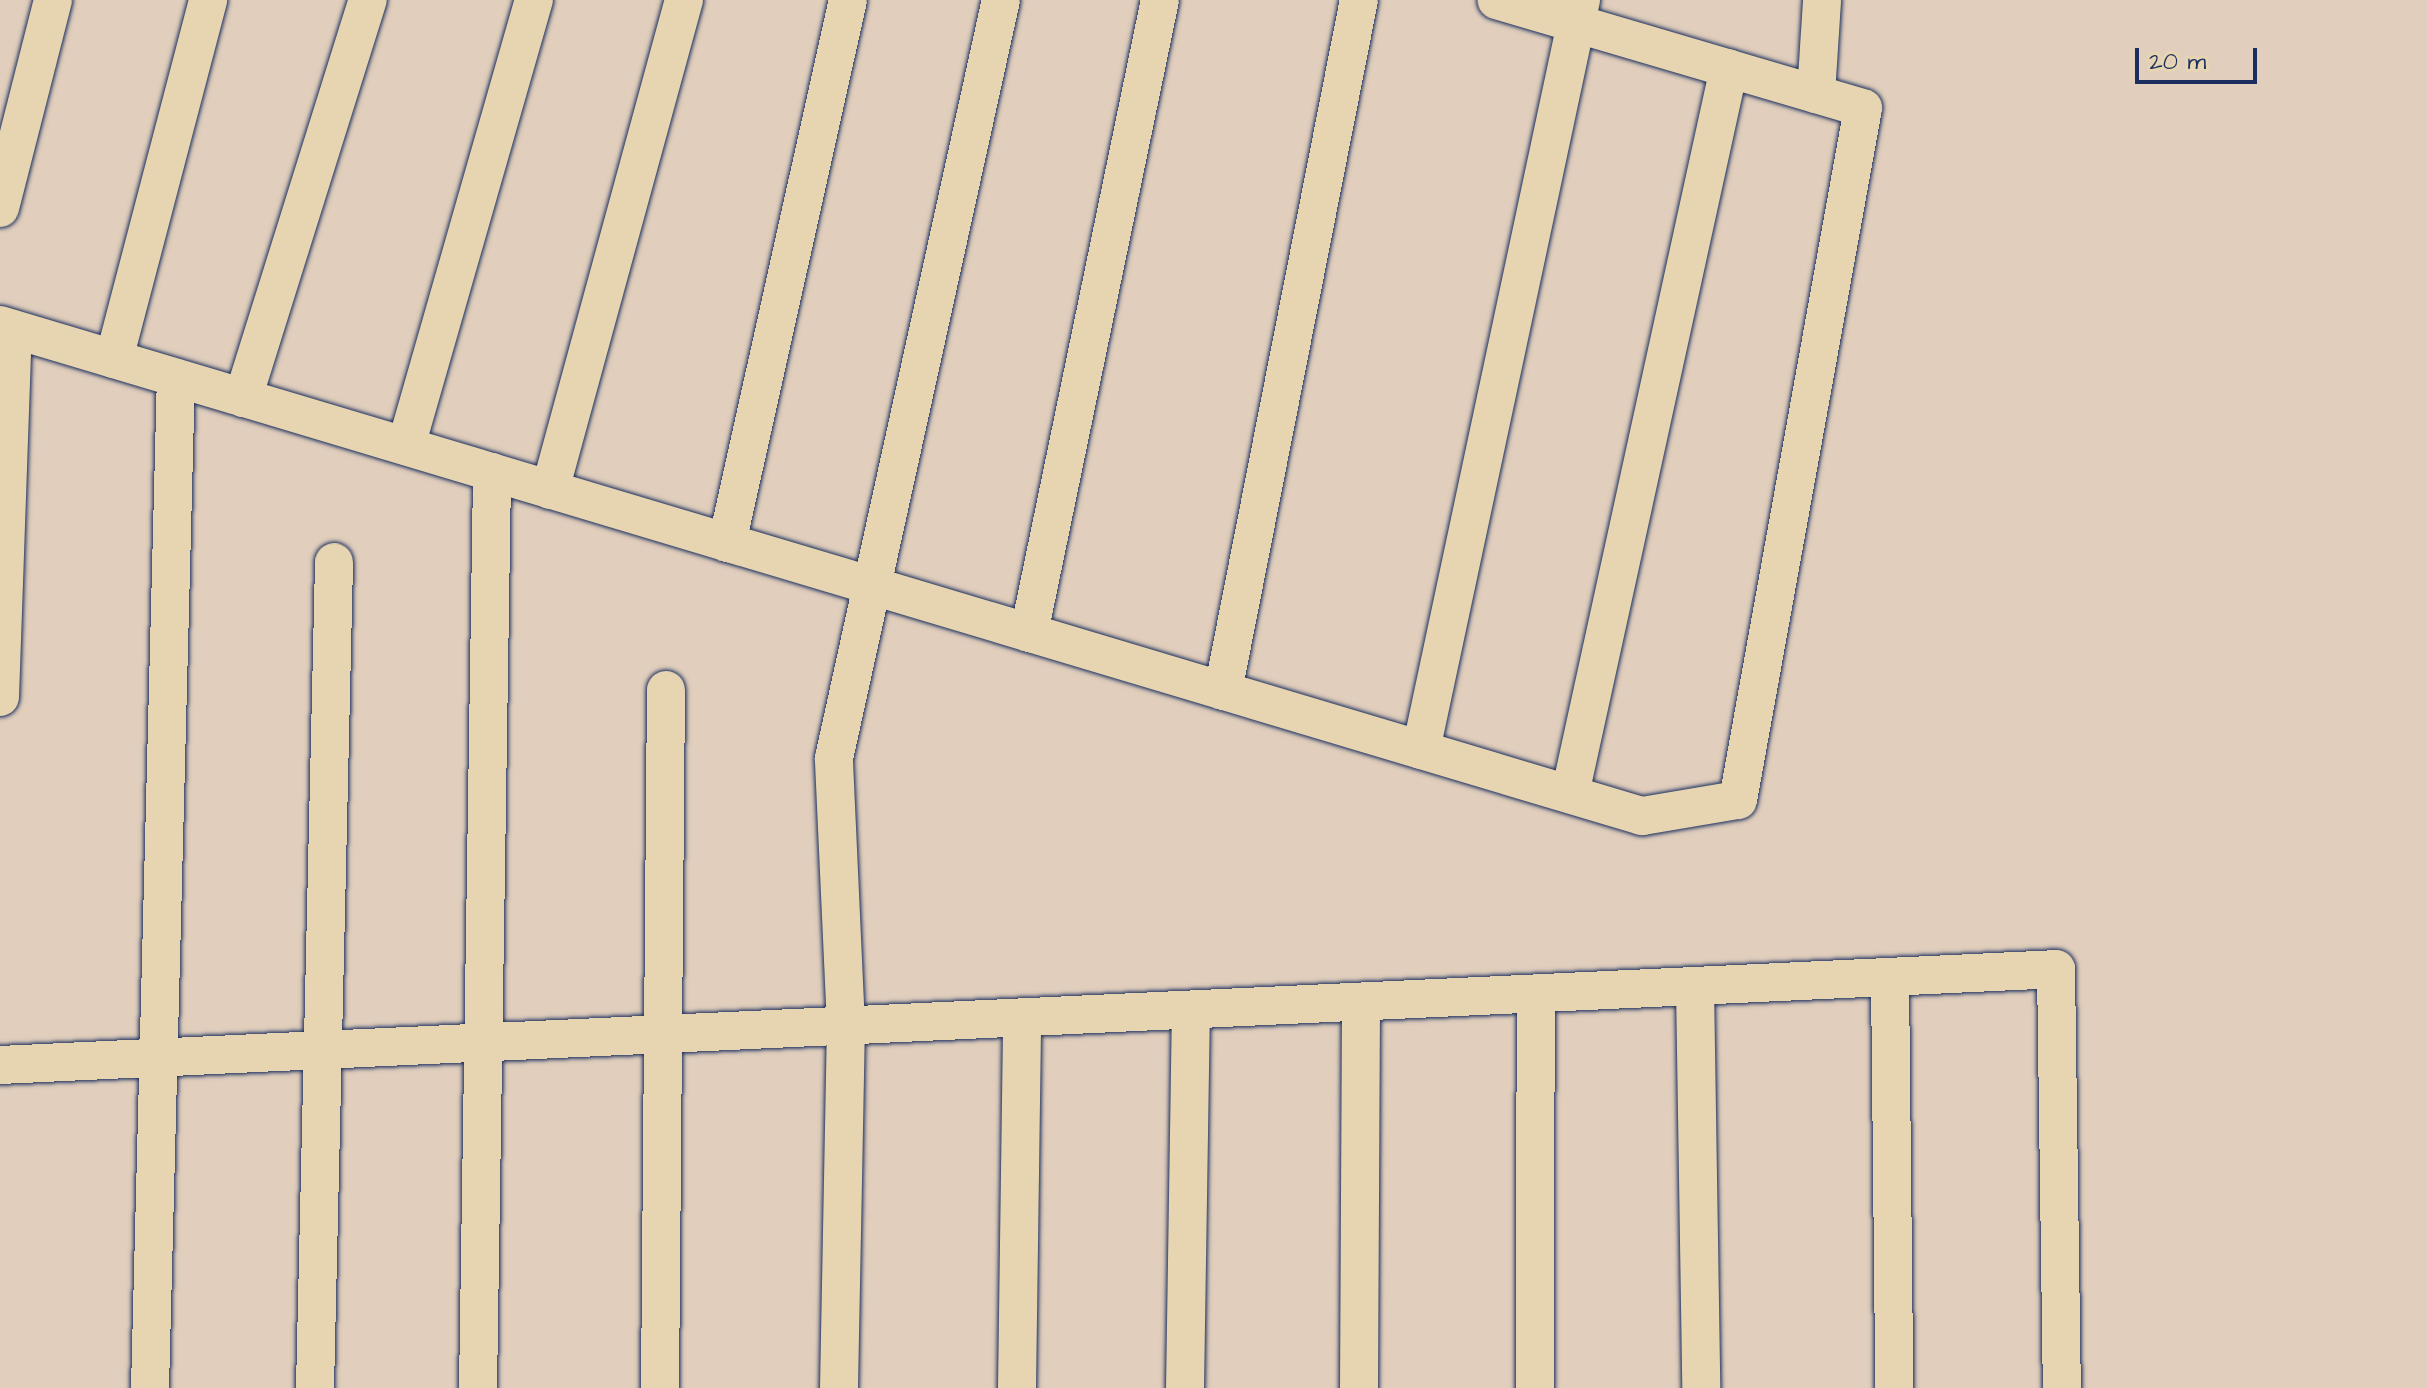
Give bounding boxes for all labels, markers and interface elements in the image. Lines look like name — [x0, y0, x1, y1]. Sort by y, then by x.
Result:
scale bar — [2139, 32, 2261, 82]
text: 20 m — [2149, 45, 2206, 79]

